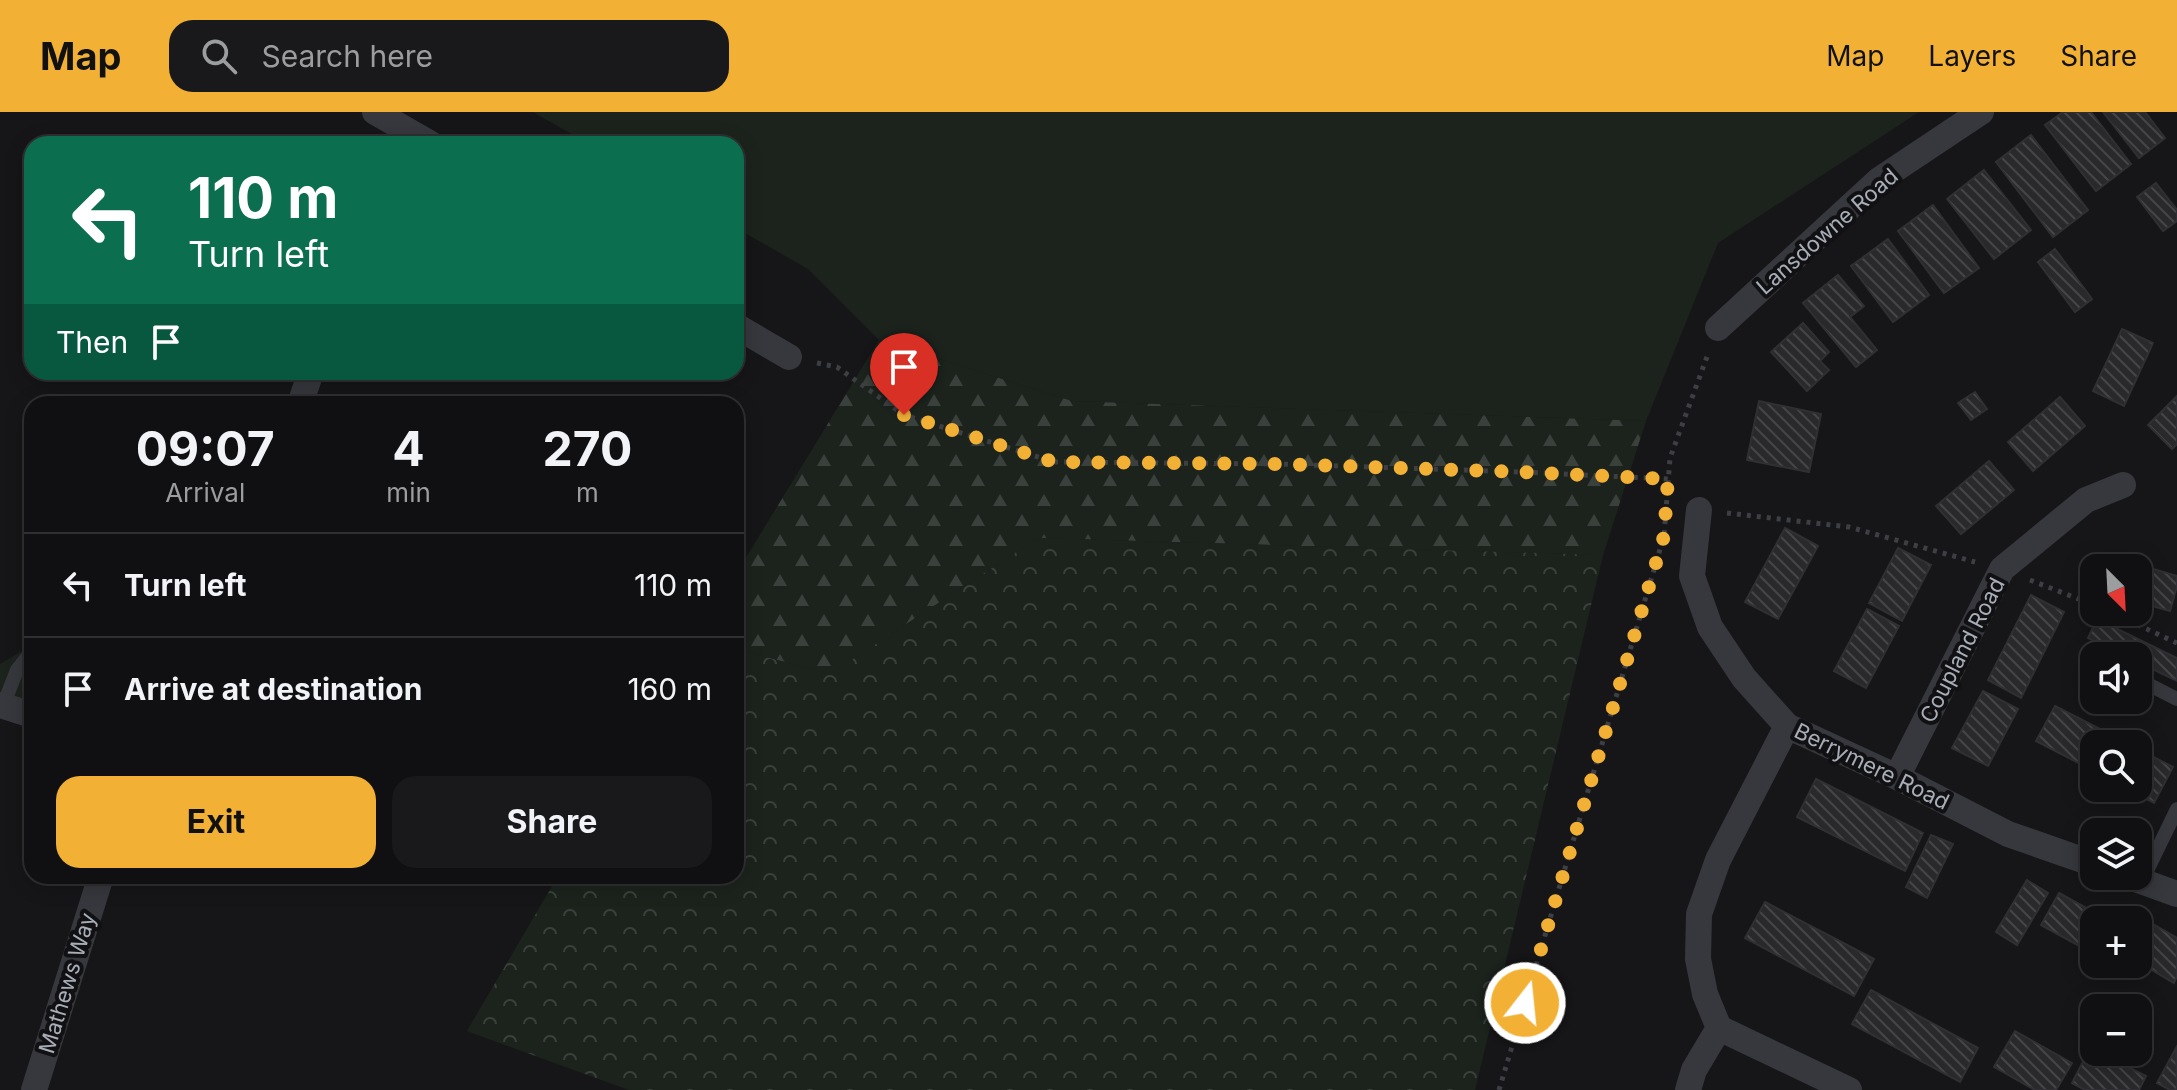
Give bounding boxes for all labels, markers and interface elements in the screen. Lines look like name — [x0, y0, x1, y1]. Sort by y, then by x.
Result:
search box — [169, 20, 729, 92]
text: Map — [40, 33, 121, 79]
icon: search — [197, 34, 241, 78]
text: Search here — [261, 38, 433, 74]
text: Map — [1826, 39, 1884, 73]
text: Layers — [1928, 39, 2016, 73]
text: Share — [2060, 39, 2137, 73]
street label: Lansdowne Road — [1751, 163, 1903, 299]
text: 110 m — [188, 164, 338, 232]
icon: left — [56, 168, 160, 272]
text: Turn left — [188, 232, 329, 276]
icon: arrive — [144, 320, 188, 364]
text: Then — [56, 324, 128, 360]
pin — [870, 333, 938, 415]
icon: arrive — [882, 345, 926, 389]
text: 09:07 — [136, 419, 275, 478]
text: 4 — [392, 419, 425, 478]
text: 270 — [543, 419, 632, 478]
text: Arrival — [165, 477, 245, 508]
text: min — [386, 477, 431, 508]
text: m — [576, 477, 599, 508]
north arrow — [2080, 554, 2152, 626]
map controls — [2080, 554, 2152, 1066]
icon: left — [56, 563, 100, 607]
text: Turn left — [124, 567, 246, 603]
text: 110 m — [634, 567, 712, 603]
street label: Coupland Road — [1914, 573, 2010, 727]
button: sound — [2080, 642, 2152, 714]
icon: arrive — [56, 667, 100, 711]
text: Arrive at destination — [124, 671, 422, 707]
text: 160 m — [628, 671, 712, 707]
street label: Berrymere Road — [1790, 717, 1954, 815]
button: search — [2080, 730, 2152, 802]
button: Exit — [56, 776, 376, 868]
button: Share — [392, 776, 712, 868]
button: layers — [2080, 818, 2152, 890]
button: + — [2080, 906, 2152, 978]
street label: Mathews Way — [33, 910, 101, 1056]
position arrow — [1483, 961, 1567, 1045]
button: − — [2080, 994, 2152, 1066]

